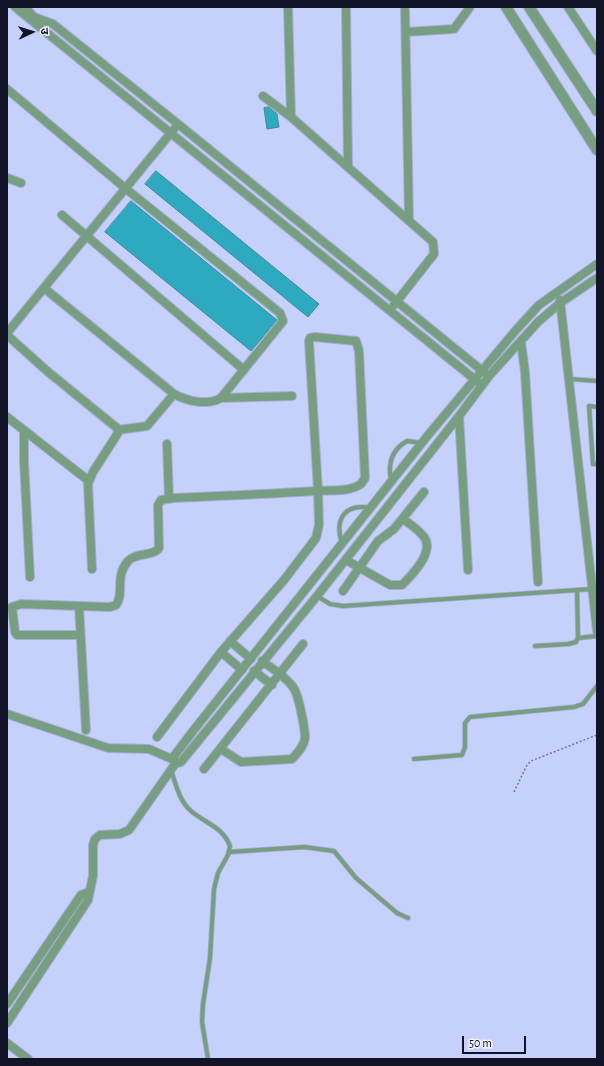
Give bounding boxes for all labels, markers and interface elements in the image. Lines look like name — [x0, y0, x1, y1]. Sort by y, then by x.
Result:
north arrow — [12, 12, 52, 52]
text: उ — [39, 28, 50, 35]
scale bar — [464, 1028, 528, 1054]
text: 50 m — [469, 1037, 492, 1049]

